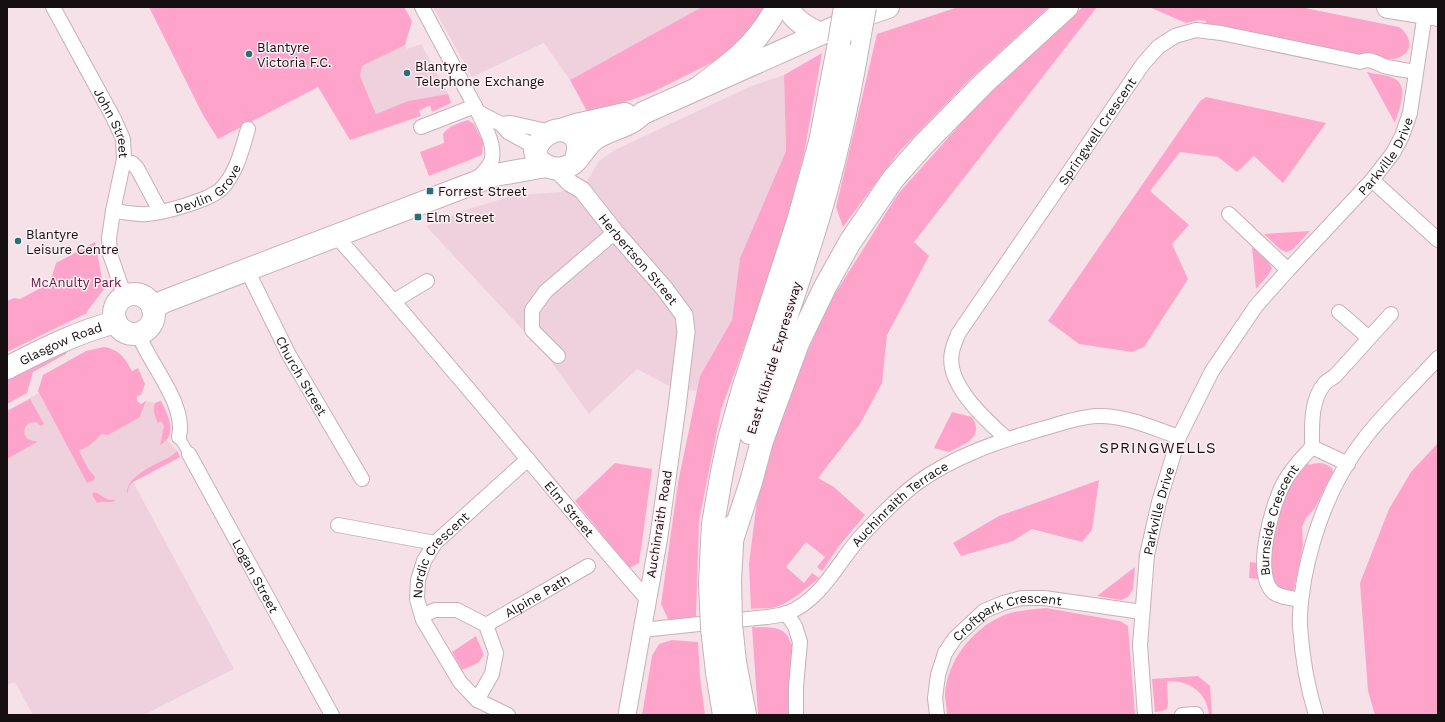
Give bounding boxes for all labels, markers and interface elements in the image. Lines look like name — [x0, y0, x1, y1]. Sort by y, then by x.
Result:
place label: Blantyre Victoria F.C. — [257, 40, 331, 70]
marker: Blantyre Victoria F.C. — [244, 49, 254, 59]
place label: Blantyre Telephone Exchange — [415, 59, 545, 89]
marker: Blantyre Telephone Exchange — [402, 68, 412, 78]
street label: Springwell Crescent — [1055, 74, 1139, 188]
street label: John Street — [91, 86, 131, 159]
street label: Parkville Drive — [1354, 115, 1415, 198]
street label: Devlin Grove — [172, 162, 243, 216]
place label: Forrest Street — [438, 184, 527, 199]
marker: Forrest Street — [425, 186, 435, 196]
place label: Elm Street — [426, 210, 495, 225]
street label: Herbertson Street — [596, 211, 682, 308]
marker: Elm Street — [413, 212, 423, 222]
place label: Blantyre Leisure Centre — [26, 227, 119, 257]
marker: Blantyre Leisure Centre — [13, 236, 23, 246]
park label: McAnulty Park — [31, 275, 122, 290]
street label: East Kilbride Expressway — [744, 279, 805, 436]
street label: Glasgow Road — [17, 319, 104, 368]
street label: Church Street — [273, 333, 331, 419]
district label: SPRINGWELLS — [1099, 439, 1217, 457]
street label: Auchinraith Terrace — [848, 458, 950, 549]
street label: Burnside Crescent — [1257, 460, 1302, 577]
street label: Parkville Drive — [1140, 465, 1177, 556]
street label: Auchinraith Road — [643, 469, 675, 579]
street label: Elm Street — [542, 478, 598, 540]
street label: Nordic Crescent — [410, 508, 472, 599]
street label: Logan Street — [230, 537, 282, 616]
street label: Alpine Path — [502, 571, 572, 620]
street label: Croftpark Crescent — [949, 590, 1063, 644]

